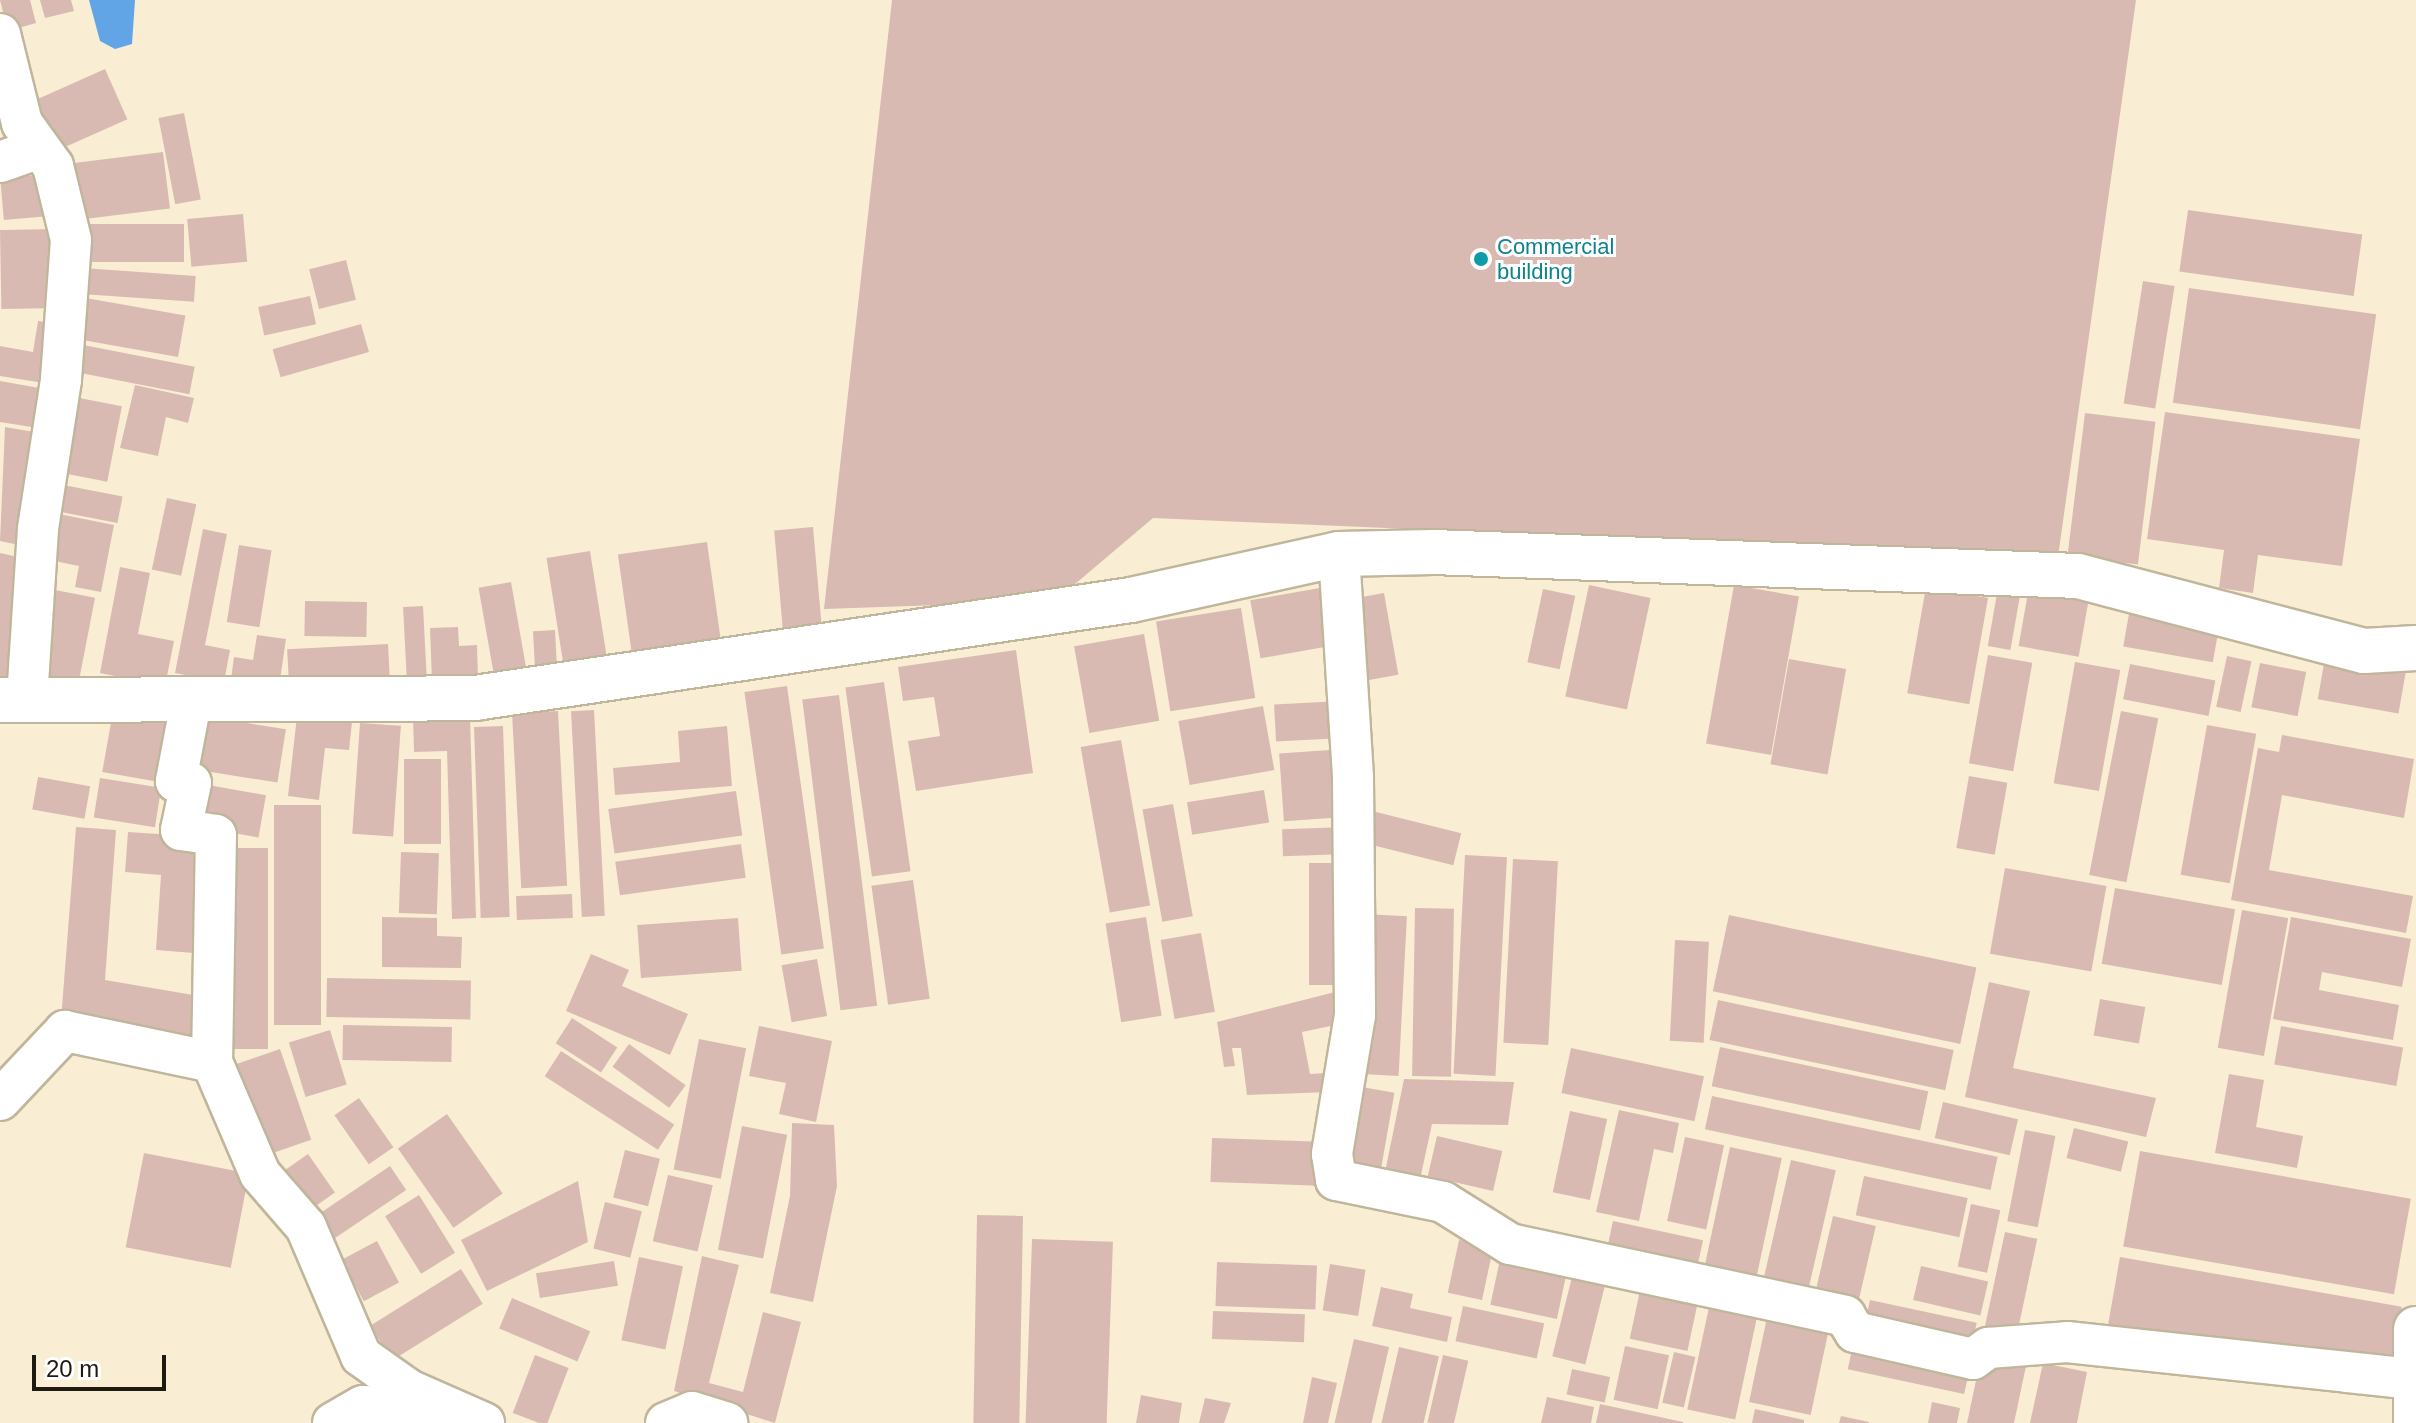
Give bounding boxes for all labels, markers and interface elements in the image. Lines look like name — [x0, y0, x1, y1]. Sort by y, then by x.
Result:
place label: Commercial building — [1497, 233, 1614, 284]
marker: Commercial building — [1472, 250, 1490, 268]
scale bar — [36, 1339, 170, 1389]
text: 20 m — [46, 1355, 99, 1382]

